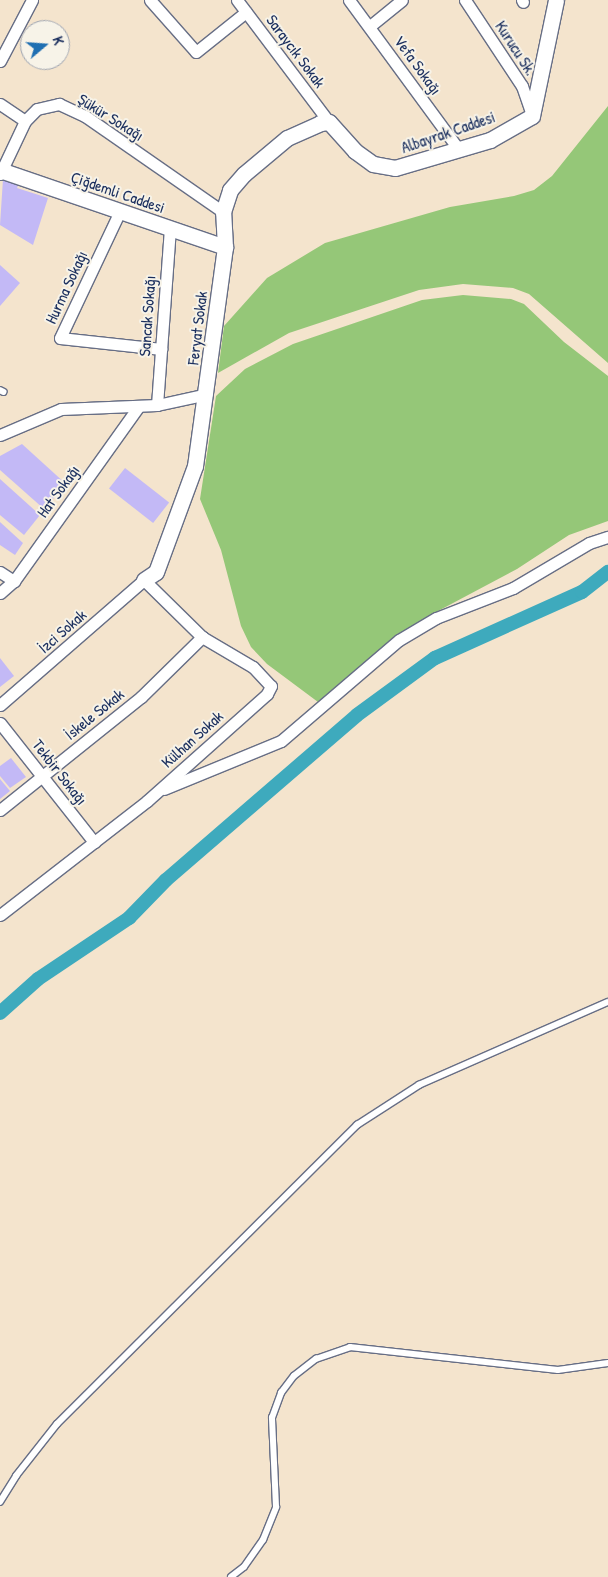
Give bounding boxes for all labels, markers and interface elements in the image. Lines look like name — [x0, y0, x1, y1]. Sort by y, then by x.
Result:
street label: Saraycık Sokak — [262, 11, 330, 91]
street label: Kurucu Sk. — [491, 17, 541, 79]
north arrow — [20, 20, 70, 70]
street label: Vefa Sokağı — [390, 32, 446, 98]
text: K — [49, 34, 69, 47]
street label: Şükür Sokağı — [75, 89, 147, 145]
street label: Albayrak Caddesi — [399, 107, 497, 157]
street label: Çiğdemli Caddesi — [68, 167, 168, 217]
street label: Hurma Sokağı — [41, 247, 91, 327]
street label: Sancak Sokağı — [135, 275, 159, 357]
street label: Feryat Sokak — [183, 290, 211, 366]
street label: Hat Sokağı — [32, 461, 84, 521]
street label: İzci Sokak — [34, 605, 90, 657]
street label: İskele Sokak — [61, 684, 127, 744]
street label: Külhan Sokak — [157, 706, 227, 772]
street label: Tekbir Sokağı — [28, 735, 92, 809]

